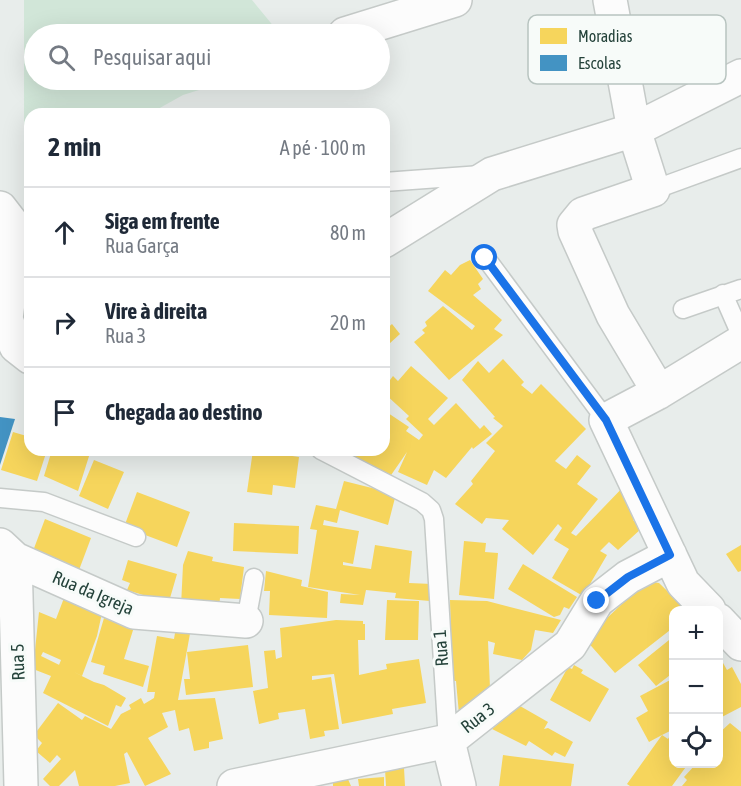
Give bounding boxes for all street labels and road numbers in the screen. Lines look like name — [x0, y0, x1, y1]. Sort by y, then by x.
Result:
street label: Rua da Igreja — [49, 566, 137, 619]
street label: Rua 1 — [429, 629, 452, 667]
street label: Rua 5 — [6, 643, 29, 681]
street label: Rua 3 — [457, 698, 499, 737]

